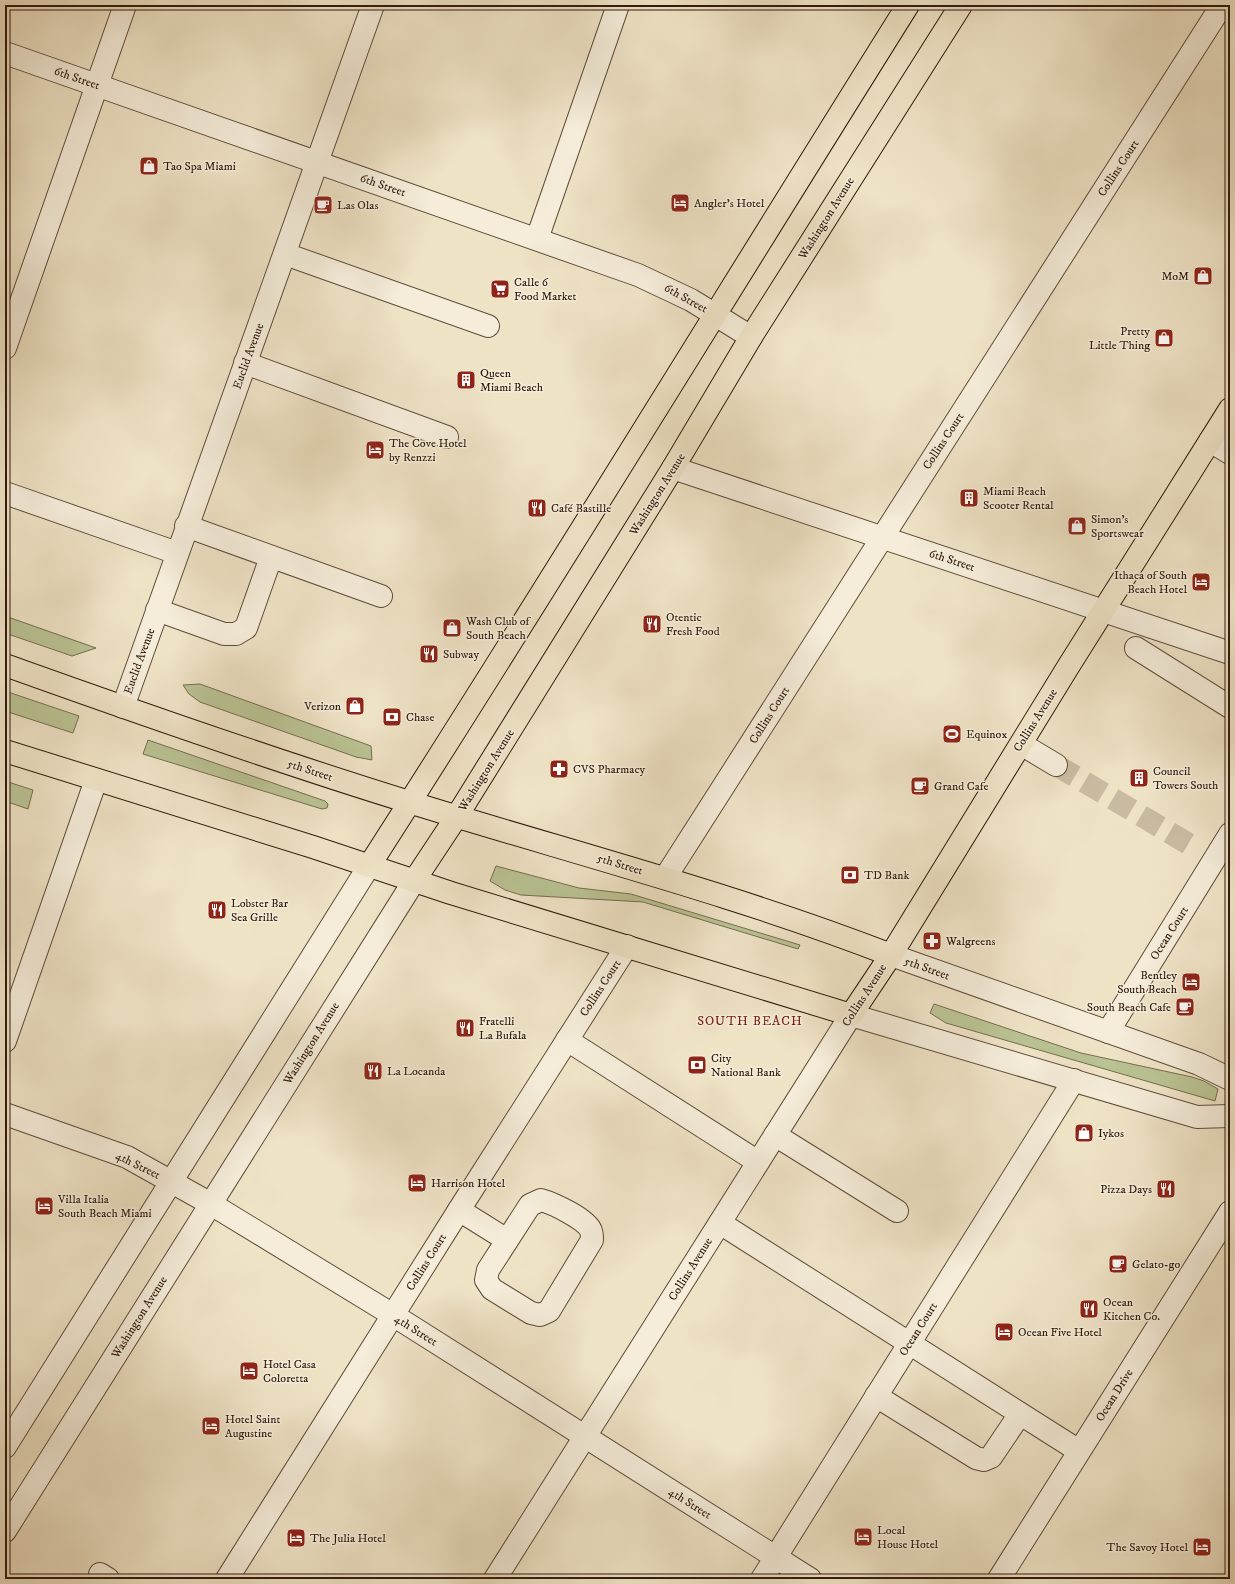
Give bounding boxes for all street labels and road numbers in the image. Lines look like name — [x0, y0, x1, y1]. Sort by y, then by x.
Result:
street label: 6th Street — [52, 64, 102, 93]
street label: Collins Court — [1094, 137, 1142, 200]
street label: 6th Street — [358, 171, 408, 200]
street label: Washington Avenue — [795, 174, 858, 263]
street label: 6th Street — [661, 280, 710, 317]
street label: Euclid Avenue — [230, 321, 267, 391]
street label: Collins Court — [919, 410, 967, 473]
street label: Washington Avenue — [626, 450, 689, 539]
street label: 6th Street — [927, 546, 977, 575]
street label: Euclid Avenue — [121, 626, 158, 696]
street label: Collins Court — [746, 684, 793, 747]
street label: Collins Avenue — [1010, 686, 1061, 755]
street label: Washington Avenue — [455, 726, 518, 815]
street label: 5th Street — [285, 756, 335, 785]
street label: 5th Street — [595, 850, 645, 879]
street label: Ocean Court — [1147, 904, 1192, 963]
street label: 5th Street — [902, 953, 952, 984]
street label: Collins Court — [576, 957, 624, 1020]
street label: Collins Avenue — [839, 961, 890, 1029]
street label: Washington Avenue — [280, 999, 343, 1088]
street label: 4th Street — [113, 1148, 163, 1183]
street label: Collins Court — [403, 1231, 450, 1294]
street label: Collins Avenue — [665, 1235, 716, 1304]
street label: Washington Avenue — [108, 1273, 171, 1362]
street label: Ocean Court — [896, 1300, 941, 1359]
street label: 4th Street — [391, 1311, 440, 1350]
street label: Ocean Drive — [1092, 1366, 1137, 1424]
street label: 4th Street — [665, 1484, 714, 1523]

